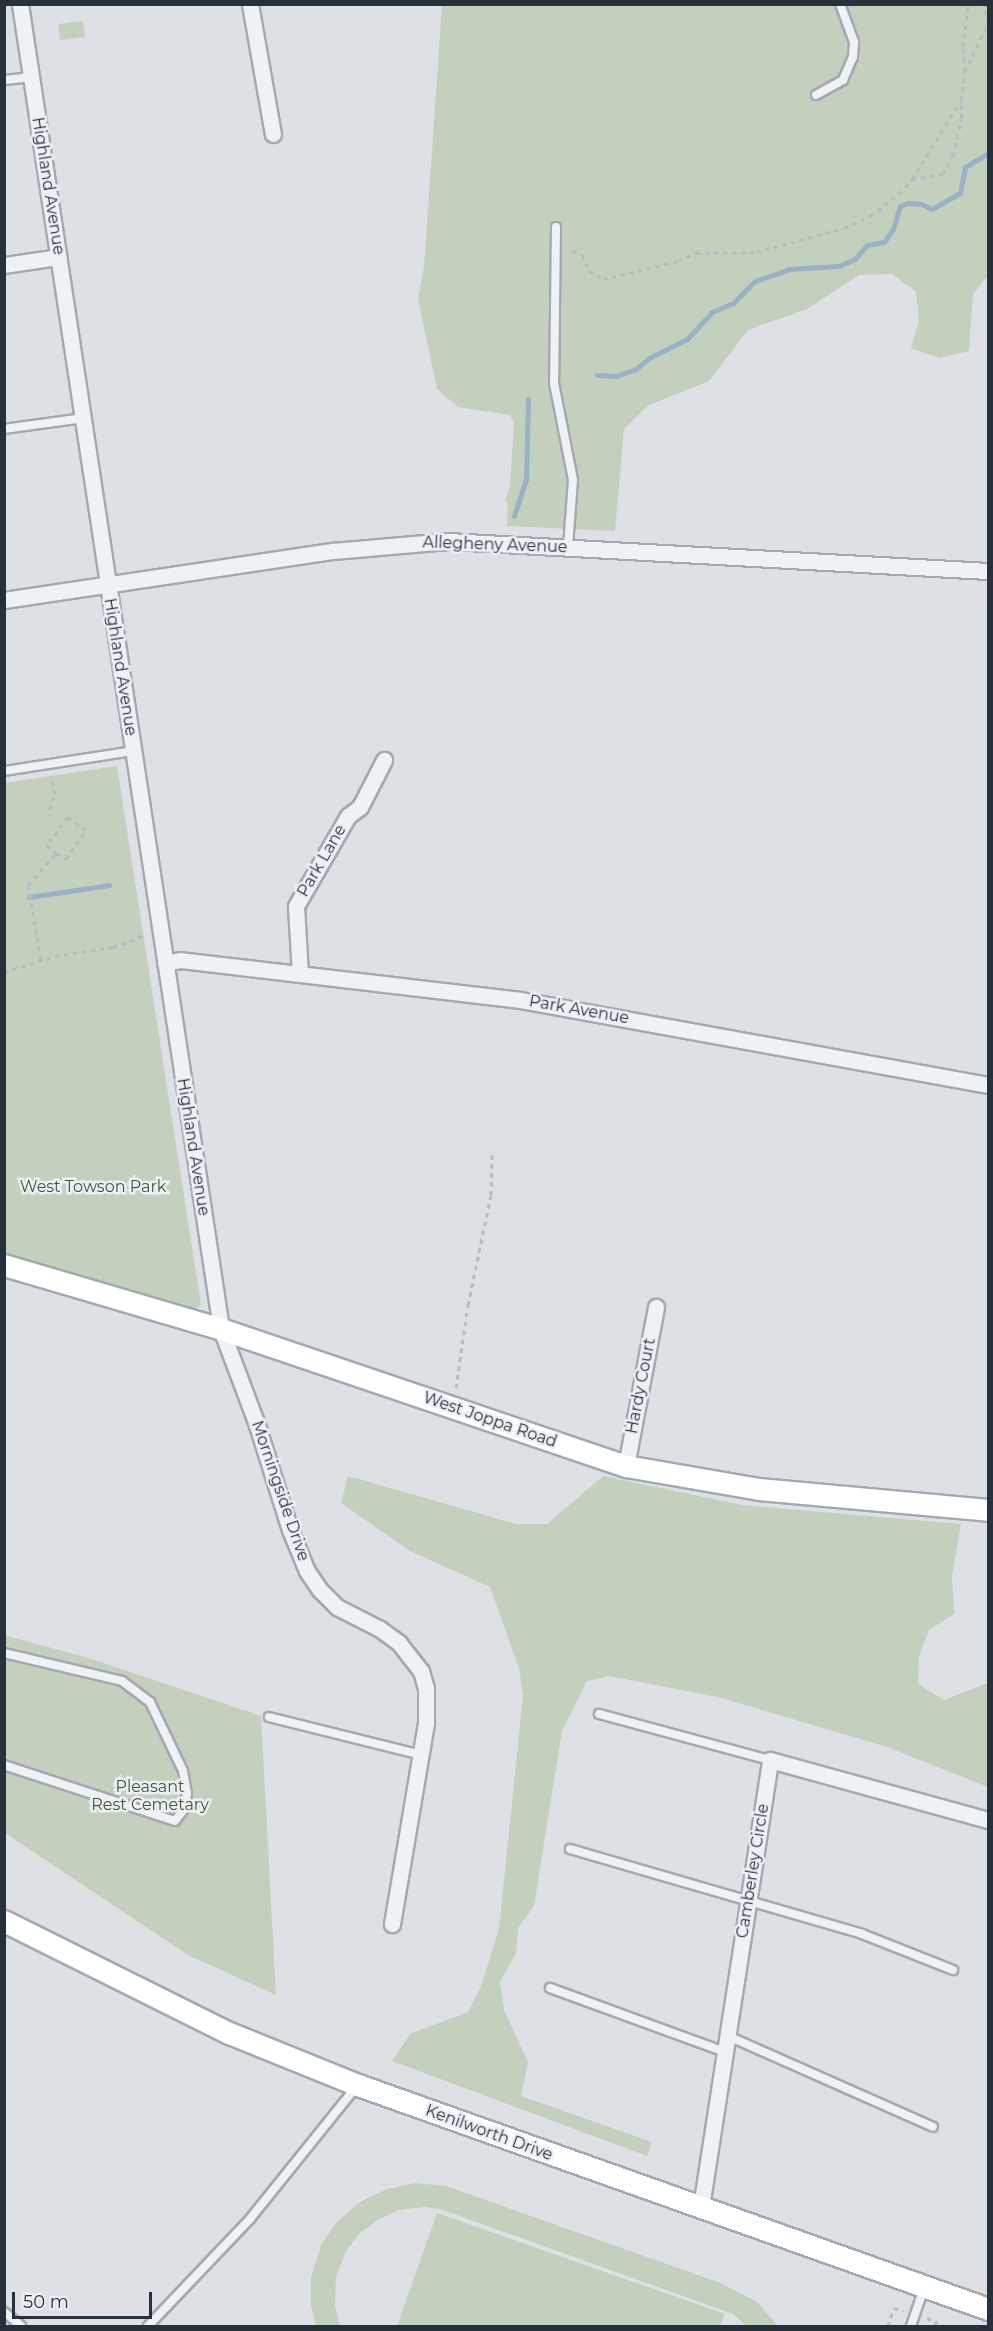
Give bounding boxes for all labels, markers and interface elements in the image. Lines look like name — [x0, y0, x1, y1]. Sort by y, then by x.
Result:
street label: Highland Avenue — [28, 116, 68, 256]
street label: Allegheny Avenue — [422, 533, 568, 557]
street label: Highland Avenue — [100, 597, 140, 737]
street label: Park Lane — [294, 822, 350, 900]
street label: Park Avenue — [528, 992, 630, 1028]
street label: Highland Avenue — [173, 1077, 213, 1217]
park label: West Towson Park — [20, 1177, 166, 1197]
street label: Hardy Court — [622, 1336, 660, 1436]
street label: West Joppa Road — [421, 1388, 559, 1452]
street label: Morningside Drive — [247, 1418, 313, 1564]
park label: Pleasant Rest Cemetary — [91, 1777, 209, 1815]
street label: Camberley Circle — [733, 1802, 773, 1940]
street label: Kenilworth Drive — [423, 2101, 555, 2165]
scale bar — [15, 2280, 154, 2318]
text: 50 m — [23, 2291, 69, 2313]

